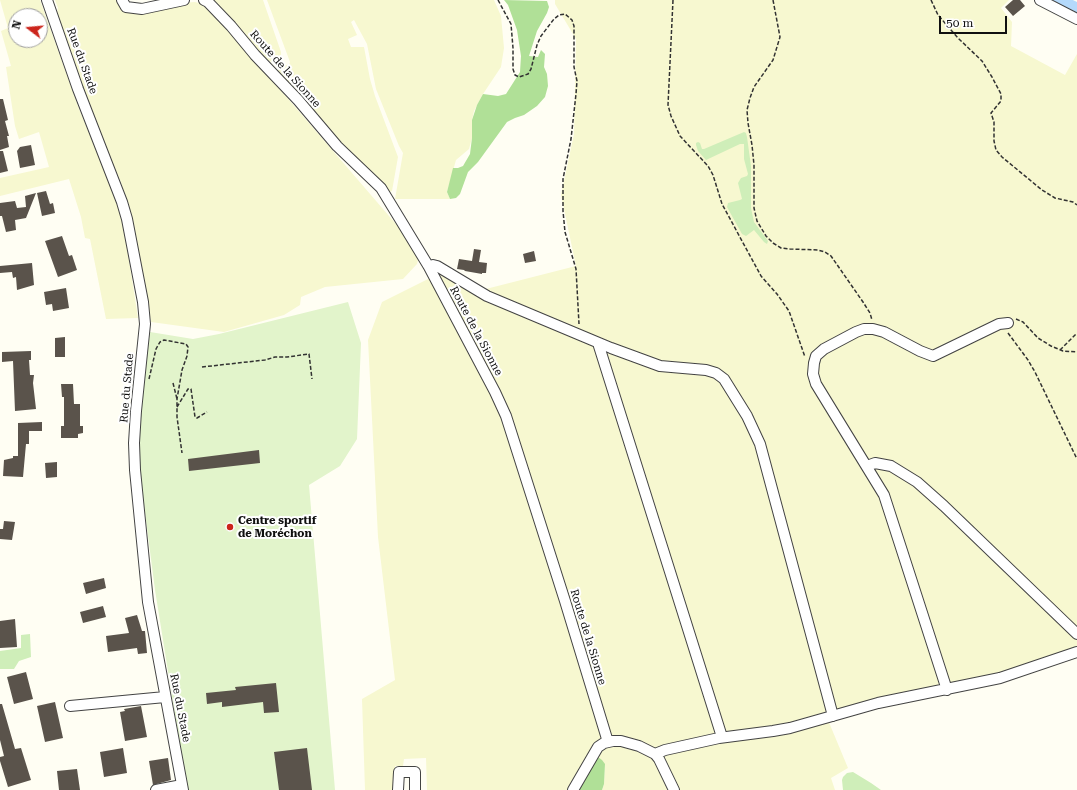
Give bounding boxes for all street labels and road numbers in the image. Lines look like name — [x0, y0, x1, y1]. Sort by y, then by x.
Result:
street label: Rue du Stade — [64, 26, 100, 96]
street label: Route de la Sionne — [247, 28, 323, 110]
street label: Route de la Sionne — [447, 284, 505, 378]
street label: Rue du Stade — [117, 353, 137, 423]
street label: Route de la Sionne — [567, 588, 609, 686]
street label: Rue du Stade — [167, 673, 193, 743]

